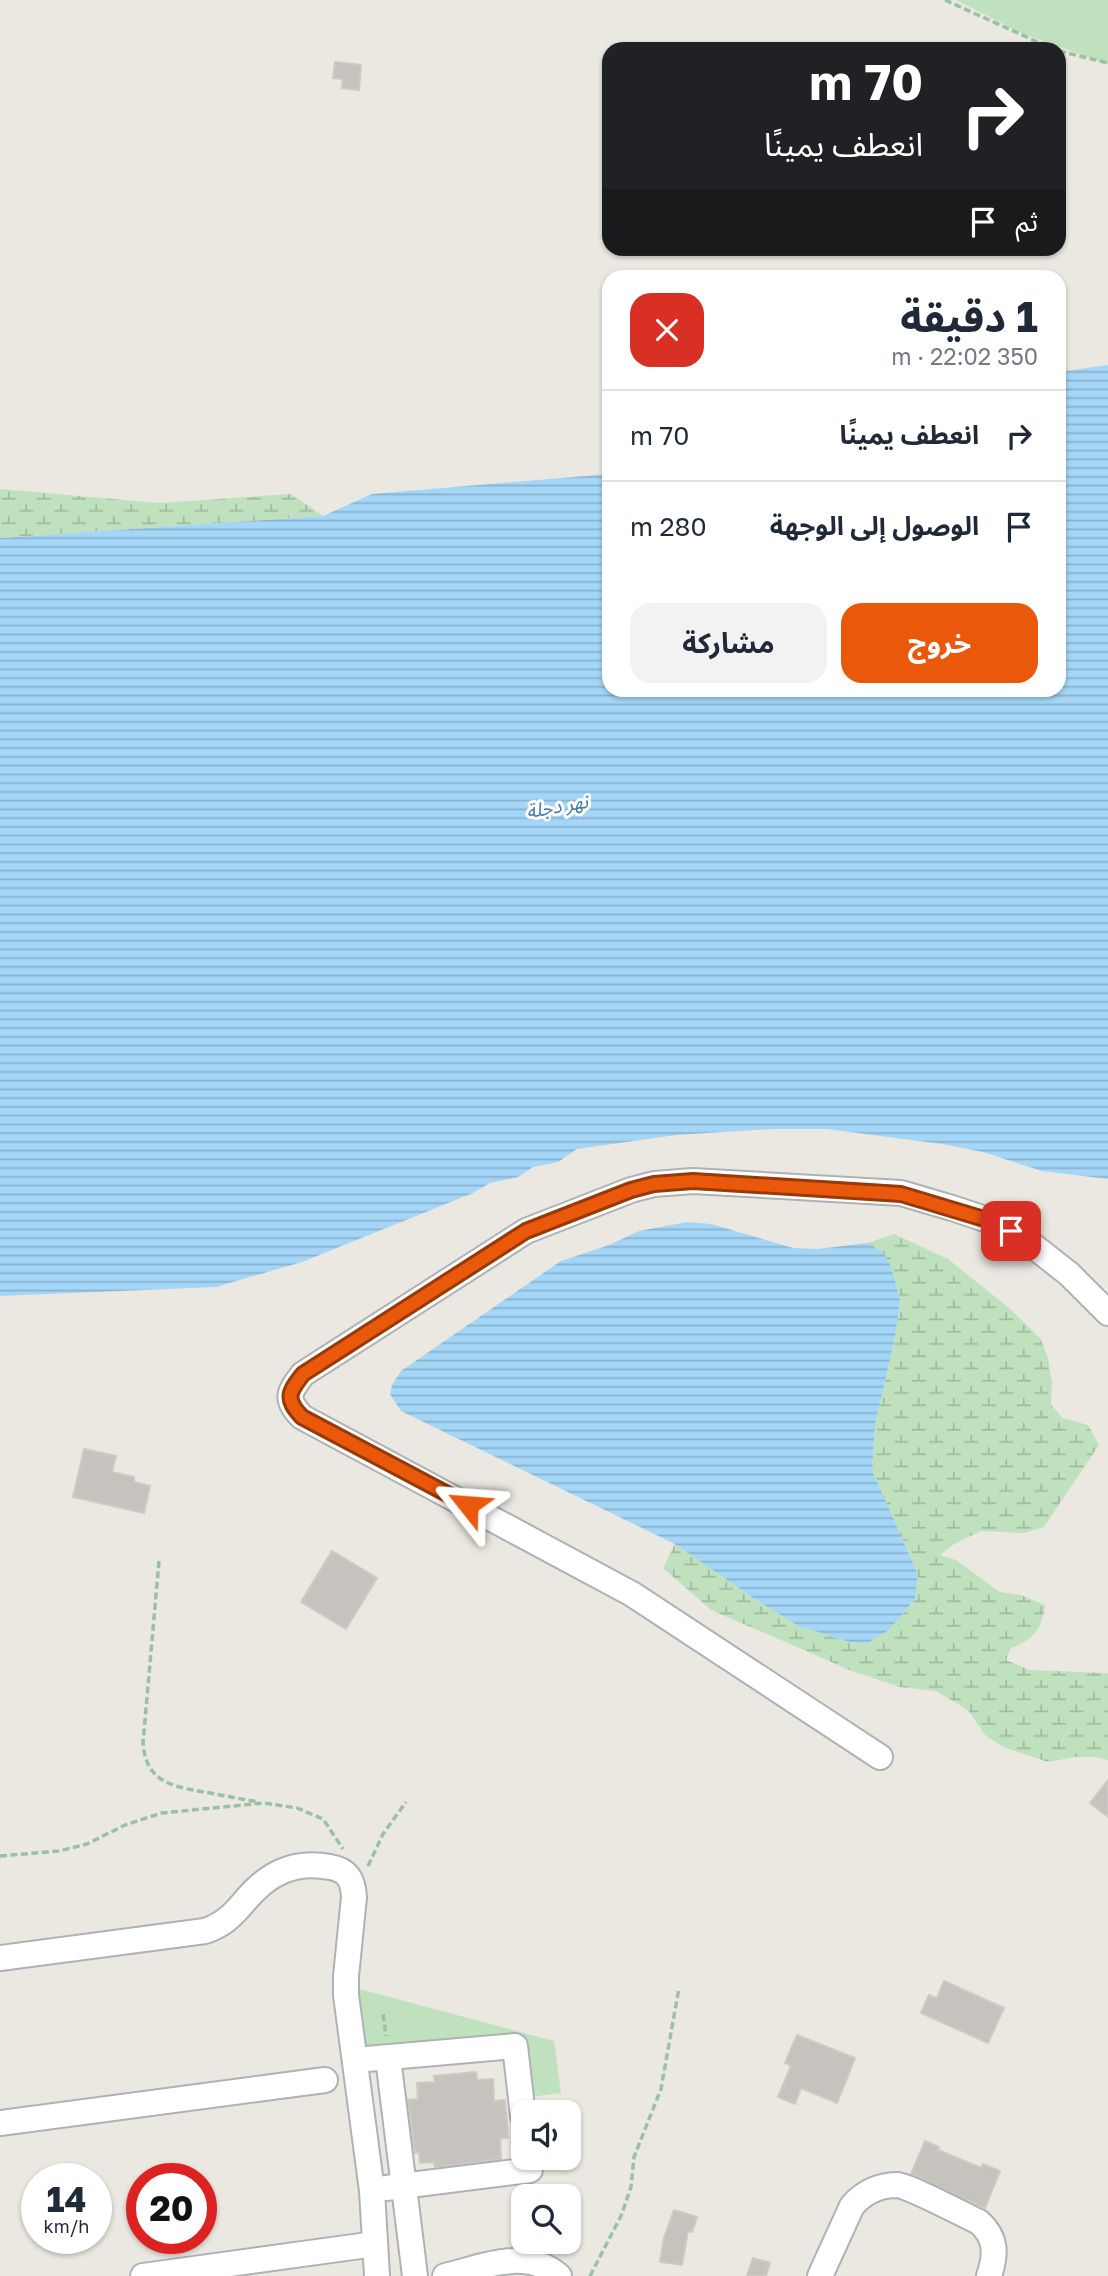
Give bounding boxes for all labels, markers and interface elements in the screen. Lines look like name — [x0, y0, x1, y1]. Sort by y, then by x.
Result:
text: 70 m — [809, 52, 923, 111]
icon: right — [947, 70, 1038, 161]
text: انعطف يمينًا — [764, 125, 923, 163]
icon: arrive — [964, 203, 1002, 241]
text: ثم — [1016, 206, 1038, 237]
text: 1 دقيقة — [900, 291, 1038, 341]
button: close — [630, 293, 704, 367]
text: 350 m · 22:02 — [891, 342, 1038, 370]
icon: right — [1000, 417, 1038, 455]
text: انعطف يمينًا — [840, 419, 979, 450]
text: 70 m — [630, 420, 689, 451]
icon: arrive — [1000, 508, 1038, 546]
text: الوصول إلى الوجهة — [770, 510, 979, 541]
text: 280 m — [630, 511, 707, 542]
button: مشاركة — [630, 603, 827, 683]
button: خروج — [841, 603, 1038, 683]
water label: نهر دجلة — [524, 788, 592, 823]
pin — [981, 1201, 1041, 1261]
icon: arrive — [992, 1212, 1030, 1250]
position arrow — [431, 1468, 505, 1542]
map controls — [511, 2100, 581, 2254]
button: sound — [511, 2100, 581, 2170]
speed limit sign: 20 — [126, 2163, 217, 2254]
text: 14 — [47, 2178, 86, 2220]
button: search — [511, 2184, 581, 2254]
text: km/h — [44, 2215, 89, 2237]

